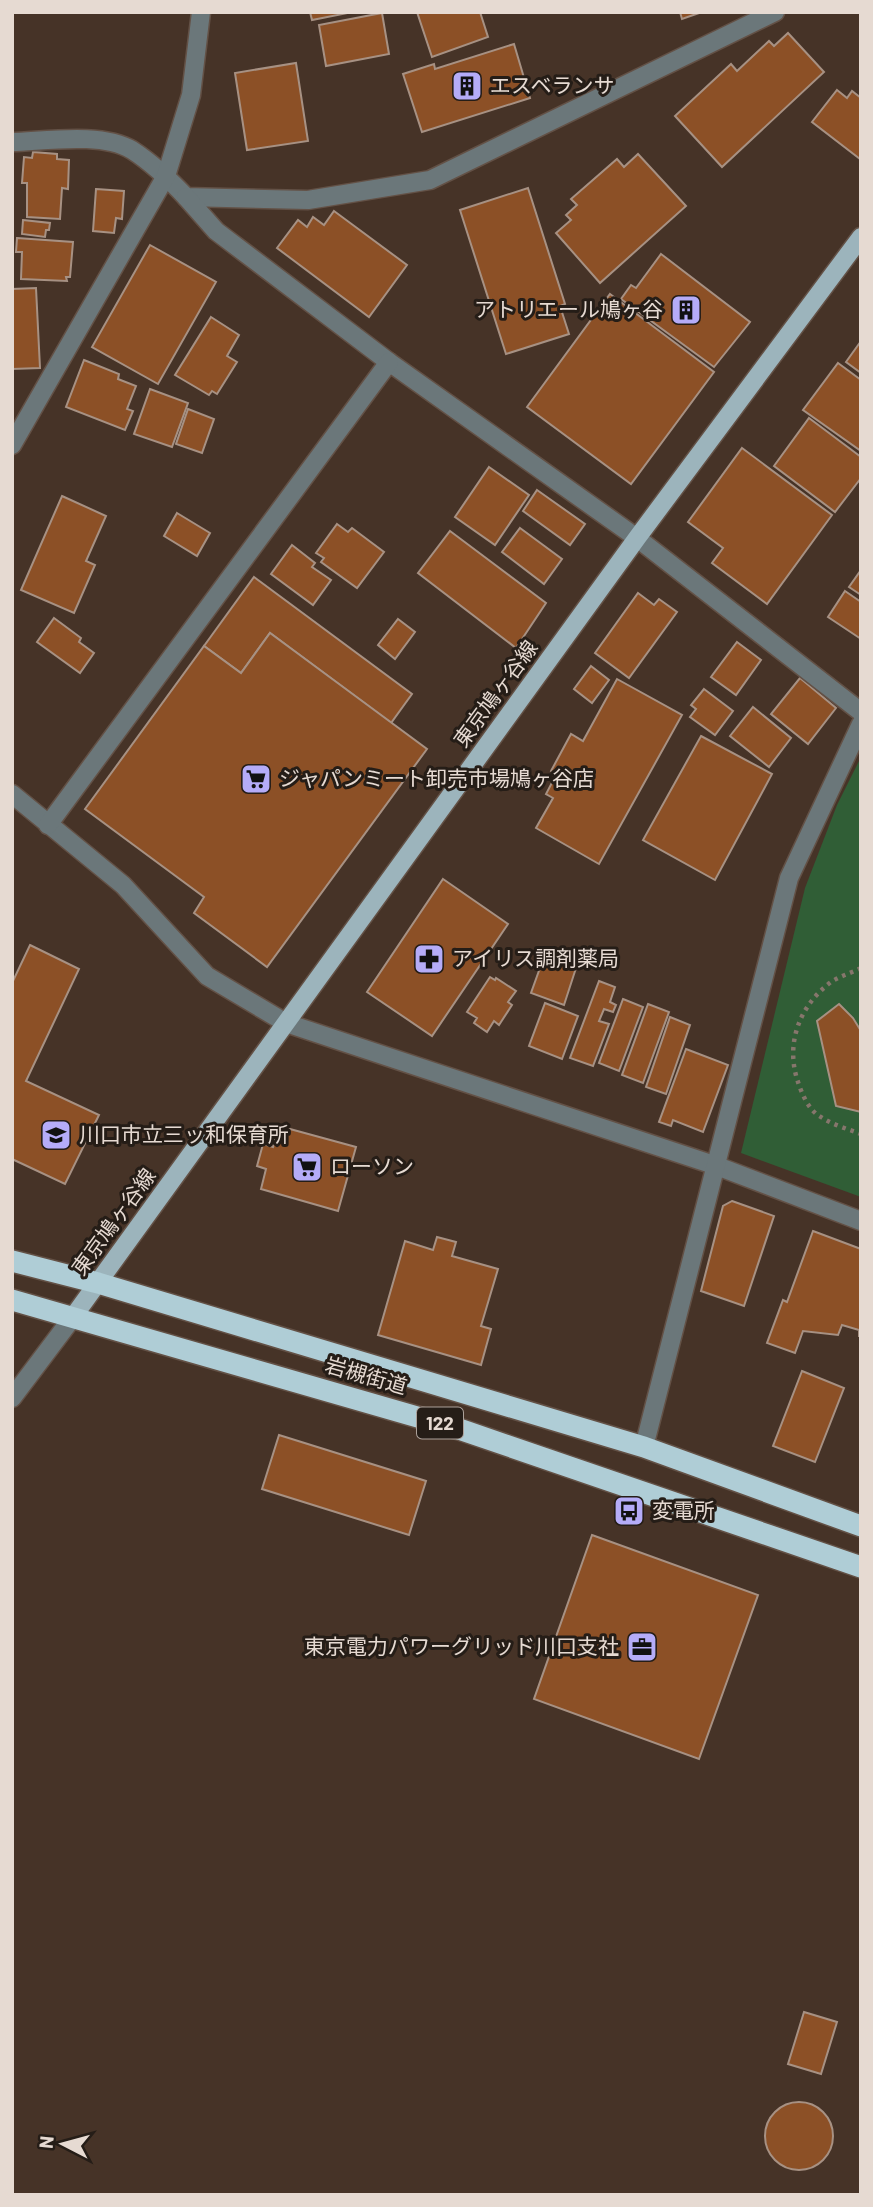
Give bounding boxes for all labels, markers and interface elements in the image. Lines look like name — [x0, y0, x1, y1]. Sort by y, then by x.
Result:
building icon: エスベランサ — [450, 69, 484, 103]
place label: エスベランサ — [490, 72, 615, 97]
building icon: アトリエール鳩ヶ谷 — [669, 293, 703, 327]
place label: アトリエール鳩ヶ谷 — [474, 296, 663, 321]
street label: 東京鳩ヶ谷線 — [448, 635, 542, 751]
supermarket icon: ジャパンミート卸売市場鳩ヶ谷店 — [239, 762, 273, 796]
place label: ジャパンミート卸売市場鳩ヶ谷店 — [279, 765, 594, 790]
pharmacy icon: アイリス調剤薬局 — [412, 942, 446, 976]
place label: アイリス調剤薬局 — [452, 945, 619, 970]
school or university icon: 川口市立三ッ和保育所 — [39, 1118, 73, 1152]
place label: 川口市立三ッ和保育所 — [79, 1121, 289, 1146]
supermarket icon: ローソン — [290, 1150, 324, 1184]
place label: ローソン — [330, 1153, 414, 1178]
street label: 東京鳩ヶ谷線 — [66, 1163, 160, 1279]
street label: 岩槻街道 — [323, 1351, 410, 1398]
road number: 122 — [417, 1408, 463, 1438]
bus stop icon: 変電所 — [612, 1494, 646, 1528]
place label: 変電所 — [652, 1497, 715, 1522]
office icon: 東京電力パワーグリッド川口支社 — [625, 1630, 659, 1664]
place label: 東京電力パワーグリッド川口支社 — [304, 1633, 619, 1658]
north arrow — [28, 2109, 98, 2179]
text: N — [33, 2135, 58, 2150]

